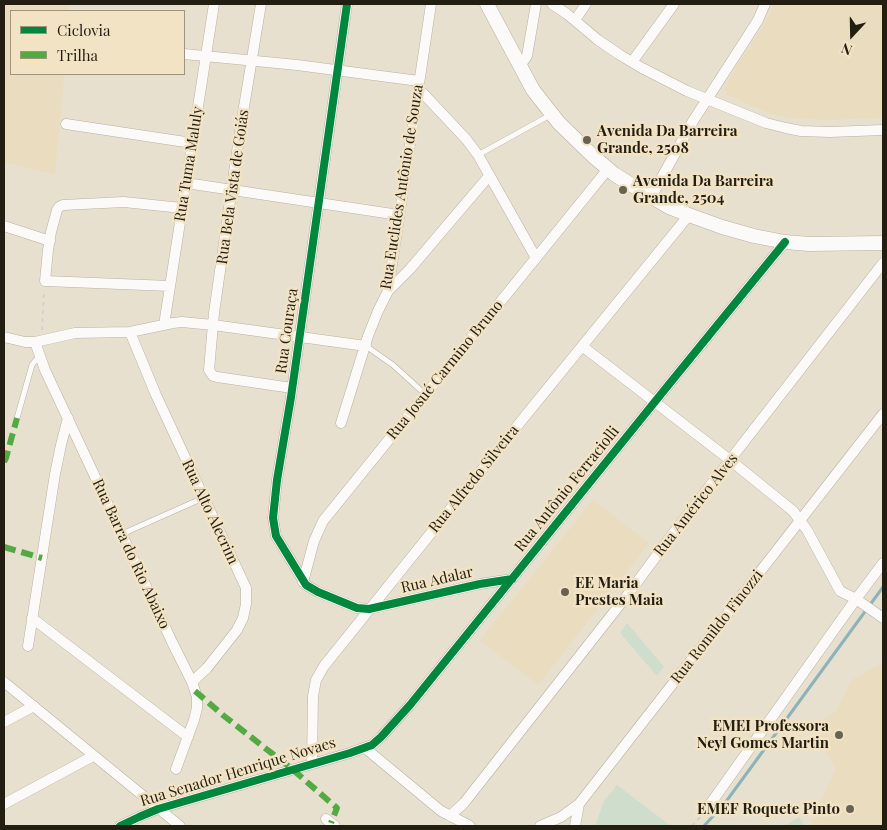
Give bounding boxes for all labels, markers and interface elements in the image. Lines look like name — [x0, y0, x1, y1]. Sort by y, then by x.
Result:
legend — [10, 10, 185, 75]
north arrow — [827, 10, 877, 60]
text: Ciclovia — [57, 20, 110, 40]
text: N — [838, 39, 855, 60]
text: Trilha — [57, 45, 98, 65]
street label: Rua Euclides Antônio de Souza — [377, 83, 427, 291]
street label: Rua Tuma Maluly — [171, 105, 207, 223]
street label: Rua Bela Vista de Goiás — [213, 108, 253, 266]
place label: Avenida Da Barreira Grande, 2508 — [597, 122, 738, 157]
marker: Avenida Da Barreira Grande, 2508 — [581, 134, 593, 146]
place label: Avenida Da Barreira Grande, 2504 — [633, 172, 774, 207]
marker: Avenida Da Barreira Grande, 2504 — [617, 184, 629, 196]
street label: Rua Couraça — [272, 287, 302, 375]
street label: Rua Josué Carmino Bruno — [383, 297, 507, 443]
street label: Rua Alfredo Silveira — [425, 422, 523, 536]
street label: Rua Antônio Ferraciolli — [511, 423, 623, 555]
street label: Rua Américo Alves — [650, 450, 742, 560]
street label: Rua Alto Alecrim — [178, 457, 242, 567]
street label: Rua Barra do Rio Abaixo — [88, 476, 174, 632]
street label: Rua Adalar — [399, 563, 475, 597]
street label: Rua Romildo Finozzi — [667, 567, 767, 687]
place label: EE Maria Prestes Maia — [575, 574, 663, 609]
marker: EE Maria Prestes Maia — [559, 586, 571, 598]
place label: EMEI Professora Neyl Gomes Martin — [697, 717, 829, 752]
marker: EMEI Professora Neyl Gomes Martin — [833, 729, 845, 741]
street label: Rua Senador Henrique Novaes — [138, 734, 338, 810]
place label: EMEF Roquete Pinto — [697, 800, 840, 818]
marker: EMEF Roquete Pinto — [844, 803, 856, 815]

